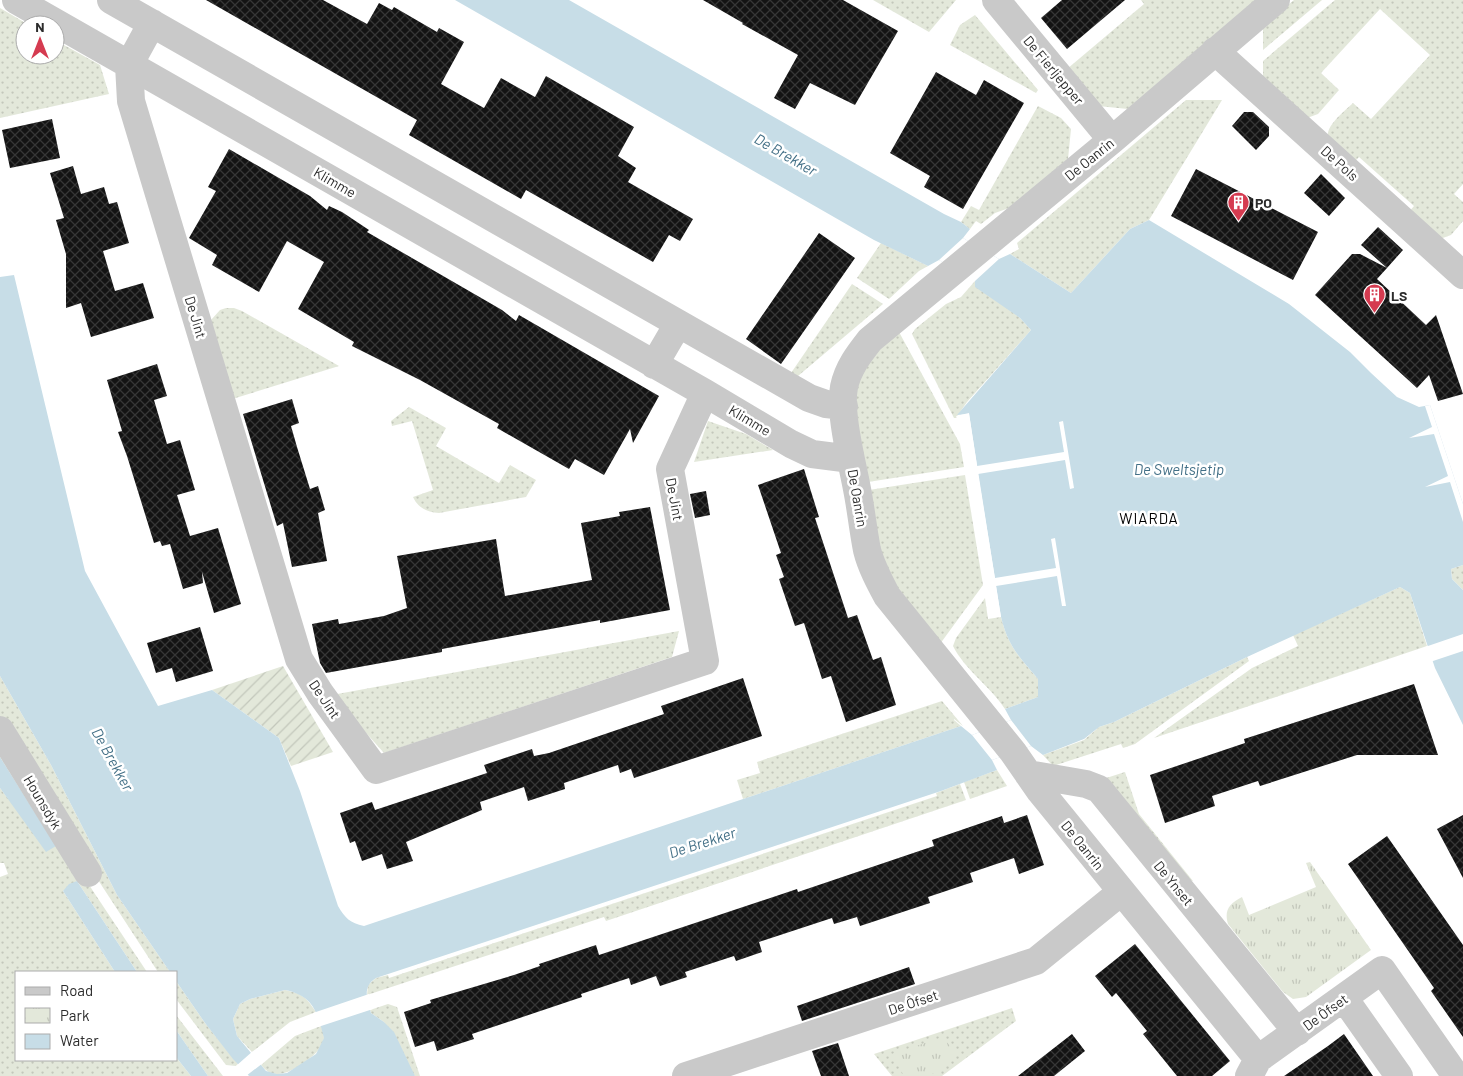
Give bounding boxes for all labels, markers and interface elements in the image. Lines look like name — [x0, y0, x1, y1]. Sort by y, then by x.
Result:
north arrow — [15, 15, 65, 65]
text: N — [35, 18, 45, 35]
street label: De Fierljepper — [1020, 32, 1088, 108]
water label: De Brekker — [752, 129, 821, 179]
street label: De Oanrin — [1061, 134, 1117, 184]
street label: De Pols — [1318, 142, 1362, 184]
street label: Klimme — [311, 163, 359, 201]
building icon: PO — [1227, 190, 1251, 221]
place label: PO — [1255, 194, 1272, 211]
building icon: LS — [1363, 283, 1387, 314]
place label: LS — [1391, 287, 1407, 304]
street label: De Jint — [182, 294, 210, 340]
street label: Klimme — [726, 401, 774, 439]
water label: De Sweltsjetip — [1134, 460, 1224, 478]
street label: De Oanrin — [845, 468, 871, 528]
street label: De Jint — [663, 476, 687, 522]
district label: WIARDA — [1119, 509, 1179, 527]
street label: De Jint — [306, 676, 344, 722]
water label: De Brekker — [88, 724, 138, 794]
street label: Hounsdyk — [20, 772, 66, 832]
street label: De Oanrin — [1058, 817, 1108, 873]
water label: De Brekker — [666, 823, 738, 861]
street label: De Ynset — [1151, 857, 1197, 909]
legend — [15, 971, 178, 1061]
text: Road — [60, 981, 93, 999]
street label: De Ôfset — [886, 986, 940, 1018]
street label: De Ôfset — [1299, 990, 1351, 1034]
text: Park — [60, 1006, 90, 1024]
text: Water — [60, 1031, 99, 1049]

